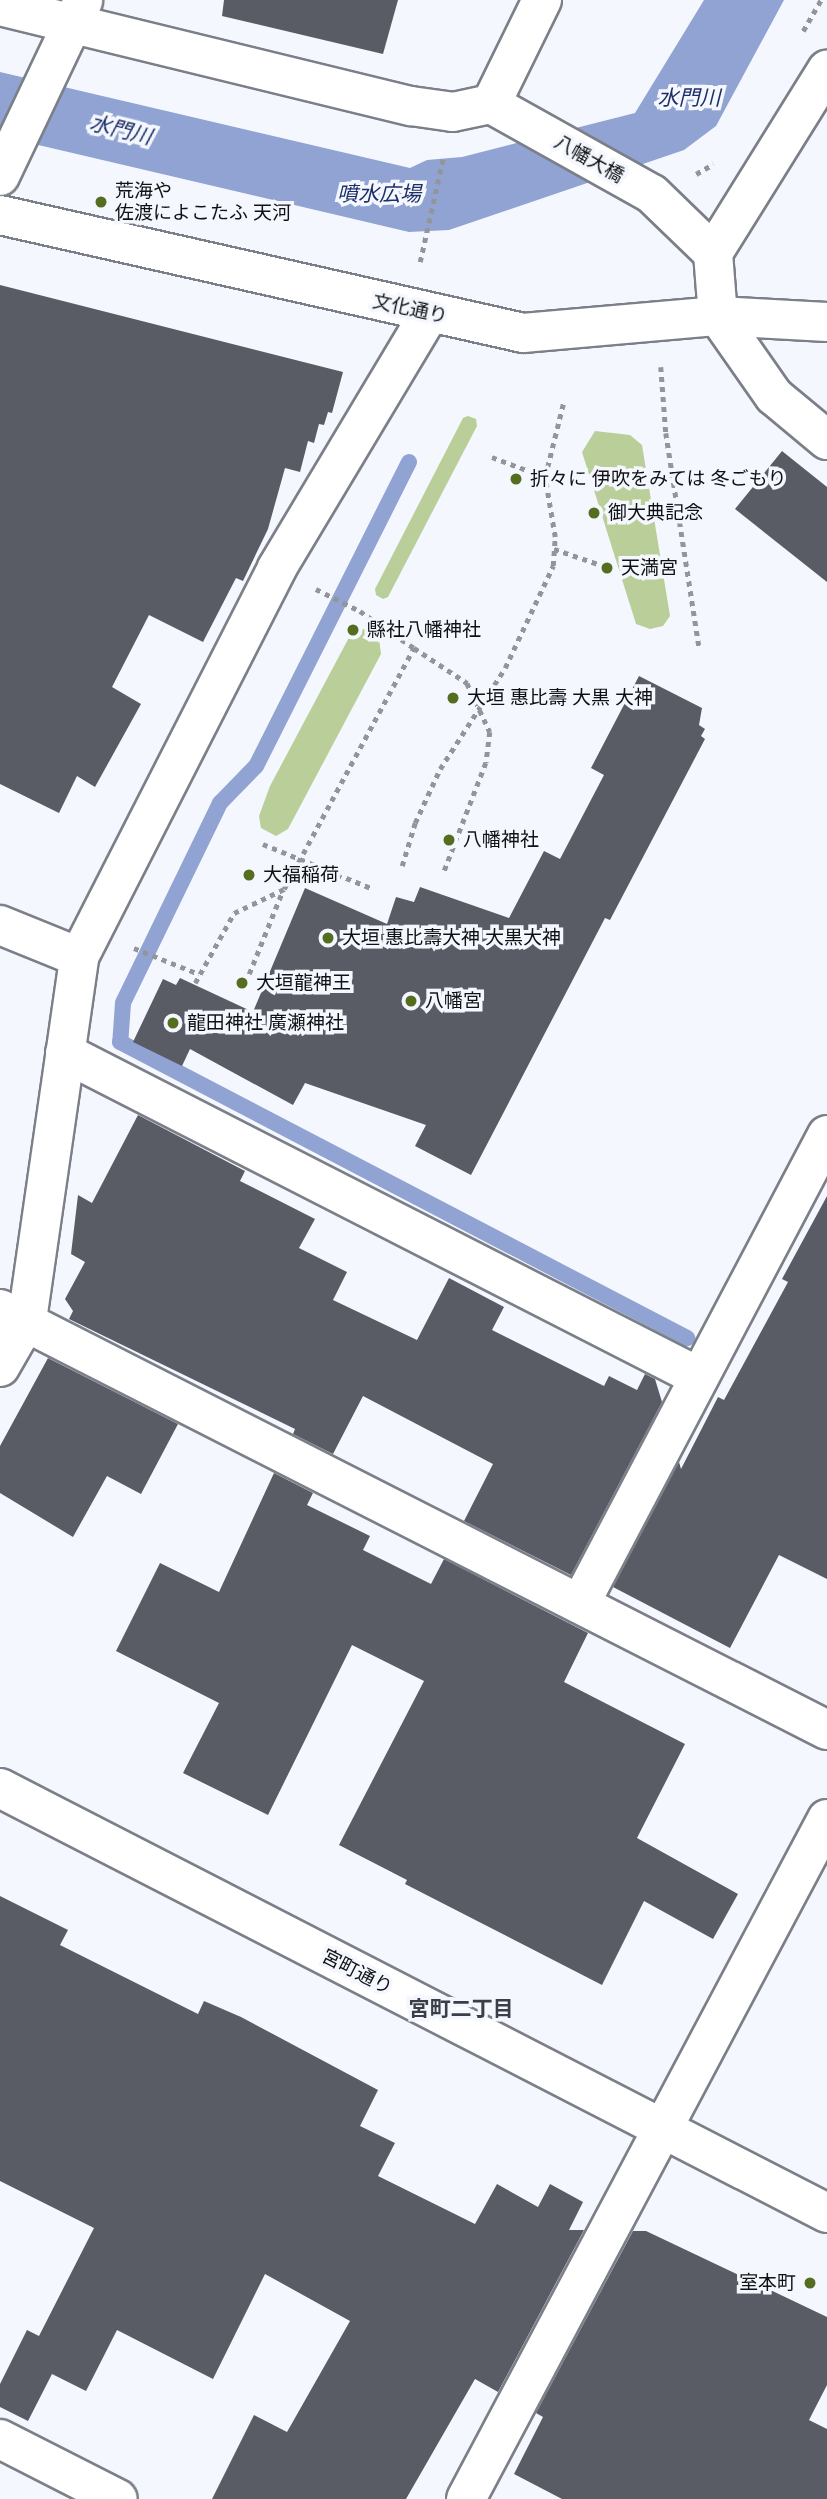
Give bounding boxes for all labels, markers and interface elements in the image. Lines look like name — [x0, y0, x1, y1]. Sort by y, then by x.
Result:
water label: 水門川 — [658, 84, 720, 110]
water label: 水門川 — [87, 109, 155, 149]
street label: 八幡大橋 — [550, 131, 628, 187]
place label: 荒海や 佐渡によこたふ 天河 — [115, 180, 291, 224]
water label: 噴水広場 — [337, 180, 421, 206]
marker: 荒海や 佐渡によこたふ 天河 — [93, 194, 109, 210]
street label: 文化通り — [370, 290, 450, 328]
place label: 折々に 伊吹をみては 冬ごもり — [530, 468, 787, 490]
marker: 折々に 伊吹をみては 冬ごもり — [508, 471, 524, 487]
place label: 御大典記念 — [608, 502, 703, 524]
marker: 御大典記念 — [586, 505, 602, 521]
place label: 天満宮 — [621, 557, 678, 579]
marker: 天満宮 — [599, 560, 615, 576]
place label: 縣社八幡神社 — [367, 619, 481, 641]
marker: 縣社八幡神社 — [345, 622, 361, 638]
place label: 大垣 惠比壽 大黒 大神 — [467, 687, 653, 709]
marker: 大垣 惠比壽 大黒 大神 — [445, 690, 461, 706]
place label: 八幡神社 — [463, 829, 539, 851]
marker: 八幡神社 — [441, 832, 457, 848]
place label: 大福稲荷 — [263, 864, 339, 886]
marker: 大福稲荷 — [241, 867, 257, 883]
place label: 大垣 惠比壽大神 大黒大神 — [342, 927, 561, 949]
marker: 大垣 惠比壽大神 大黒大神 — [320, 930, 336, 946]
place label: 大垣龍神王 — [256, 972, 351, 994]
marker: 大垣龍神王 — [234, 975, 250, 991]
place label: 八幡宮 — [425, 990, 482, 1012]
marker: 八幡宮 — [403, 993, 419, 1009]
place label: 龍田神社 廣瀬神社 — [187, 1012, 344, 1034]
marker: 龍田神社 廣瀬神社 — [165, 1015, 181, 1031]
street label: 宮町通り — [318, 1945, 396, 1999]
district label: 宮町二丁目 — [409, 1995, 513, 2021]
place label: 室本町 — [739, 2272, 796, 2294]
marker: 室本町 — [802, 2275, 818, 2291]

